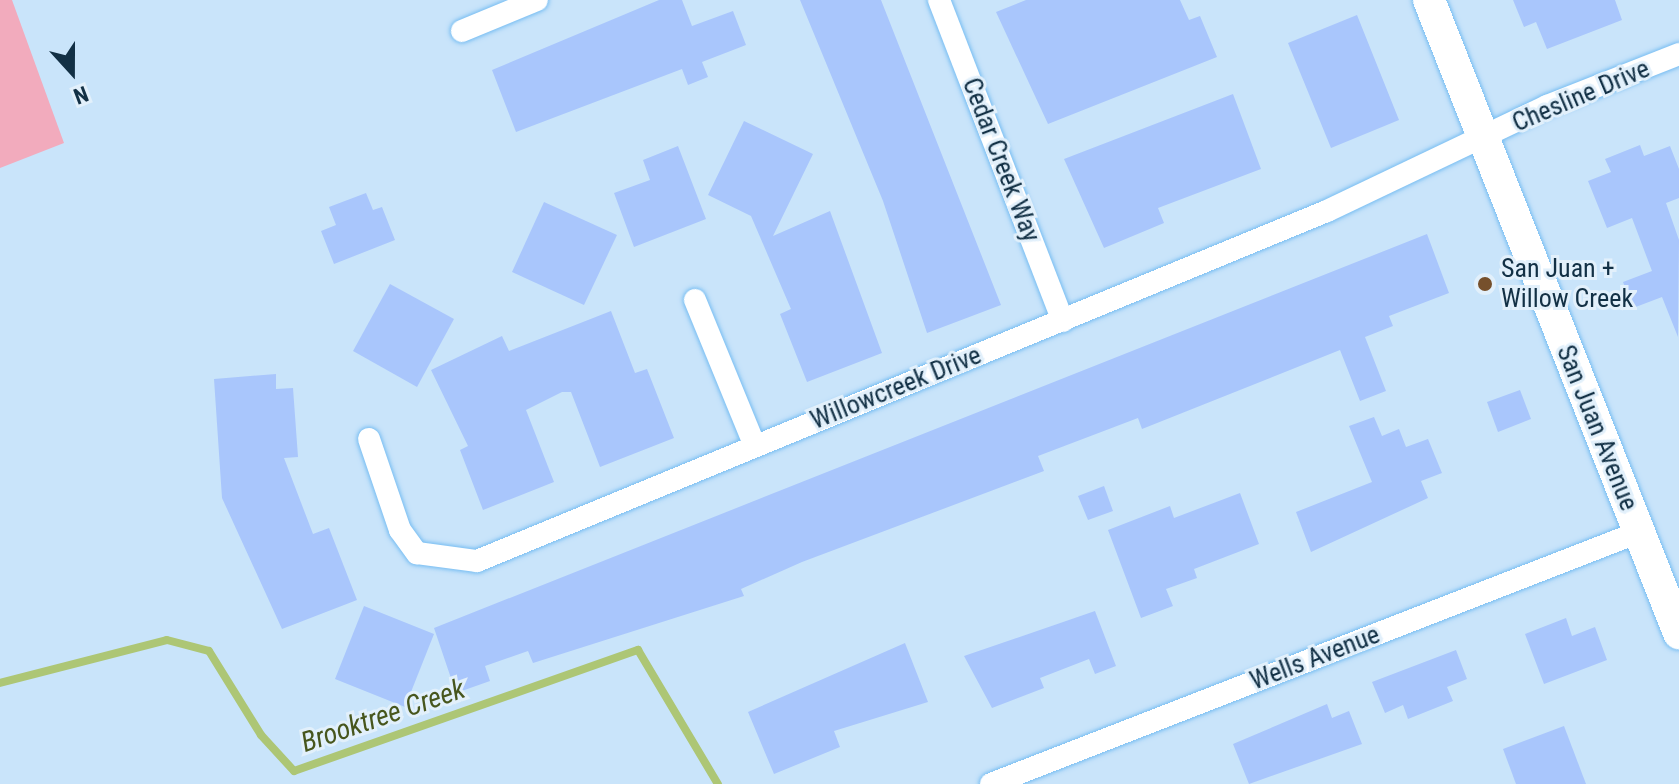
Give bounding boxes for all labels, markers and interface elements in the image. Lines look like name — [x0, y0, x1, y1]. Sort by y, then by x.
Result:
north arrow — [32, 32, 112, 112]
street label: Chesline Drive — [1508, 53, 1654, 139]
street label: Cedar Creek Way — [955, 74, 1047, 246]
text: N — [70, 81, 92, 109]
place label: San Juan + Willow Creek — [1501, 253, 1633, 314]
marker: San Juan + Willow Creek — [1476, 275, 1494, 293]
street label: Willowcreek Drive — [806, 340, 986, 436]
street label: San Juan Avenue — [1550, 341, 1644, 515]
street label: Wells Avenue — [1246, 619, 1384, 697]
water label: Brooktree Creek — [297, 672, 469, 760]

